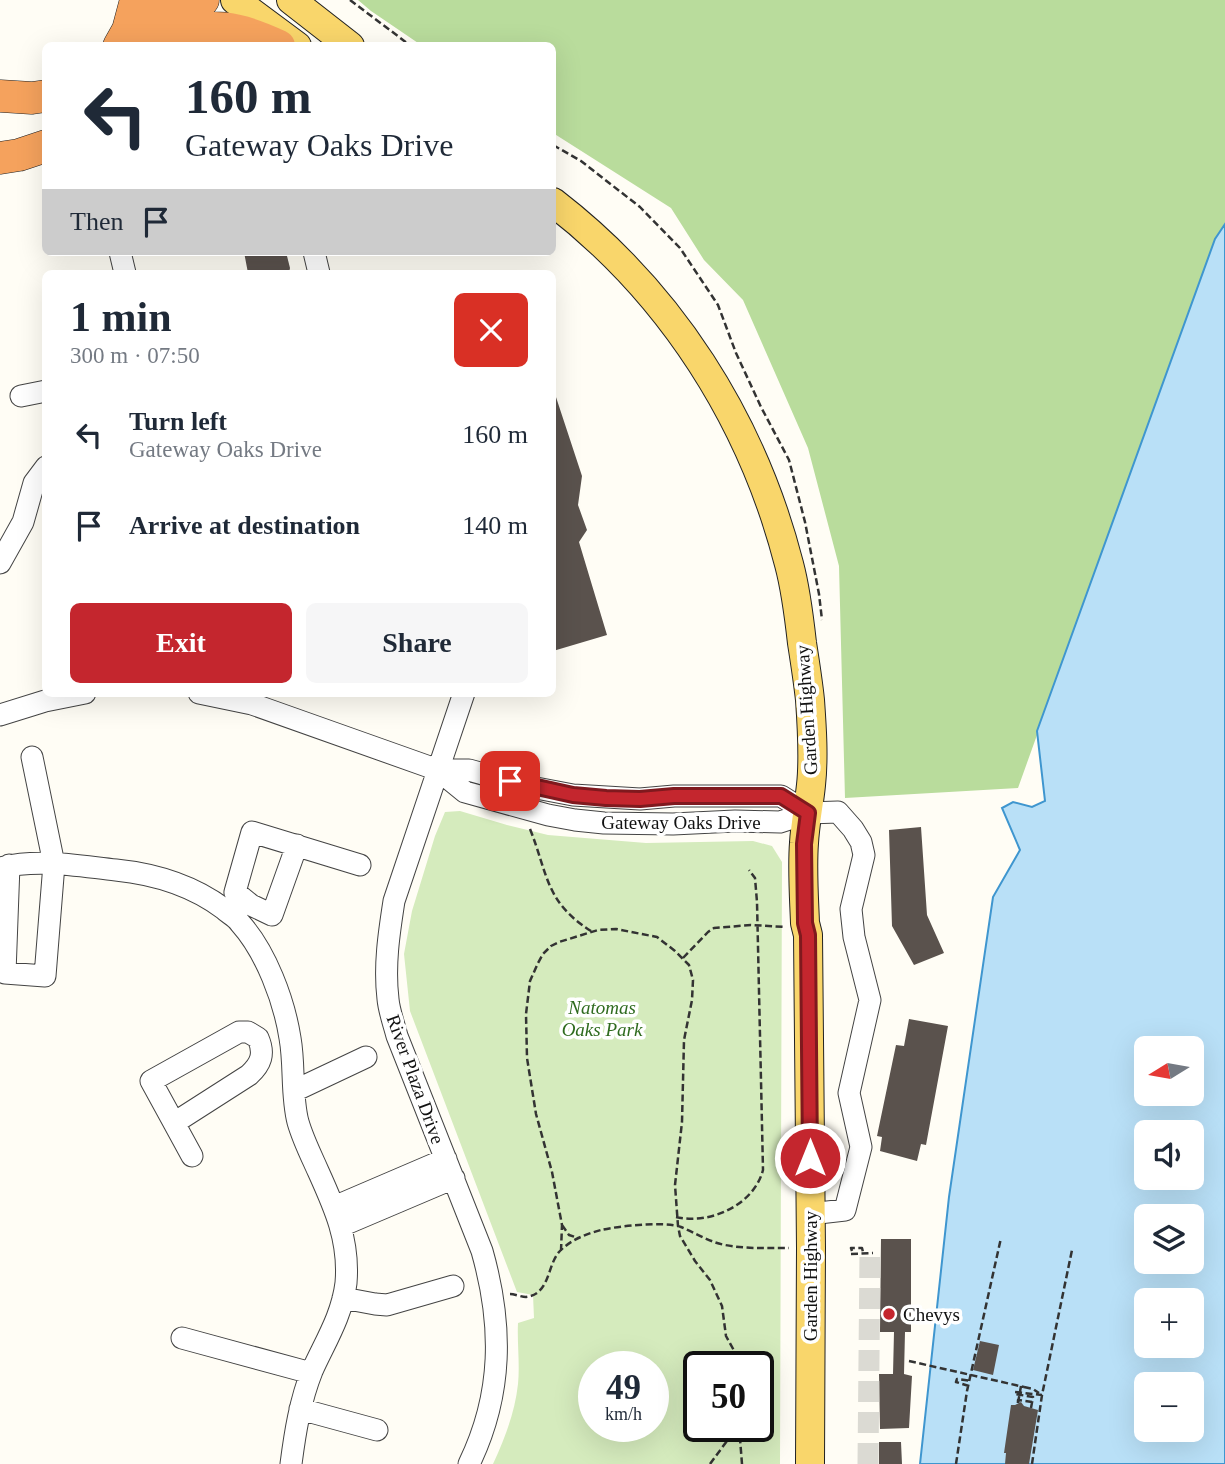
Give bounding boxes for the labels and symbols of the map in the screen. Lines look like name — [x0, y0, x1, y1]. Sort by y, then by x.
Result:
street label: Garden Highway — [791, 644, 822, 776]
pin — [480, 751, 540, 811]
street label: Gateway Oaks Drive — [601, 812, 761, 833]
park label: Natomas Oaks Park — [562, 997, 643, 1040]
street label: River Plaza Drive — [382, 1012, 449, 1147]
north arrow — [1134, 1036, 1204, 1106]
position arrow — [773, 1121, 847, 1195]
street label: Garden Highway — [800, 1210, 821, 1341]
place label: Chevys — [903, 1304, 960, 1325]
marker: Chevys — [881, 1306, 897, 1322]
speed limit sign: 50 — [683, 1351, 774, 1442]

